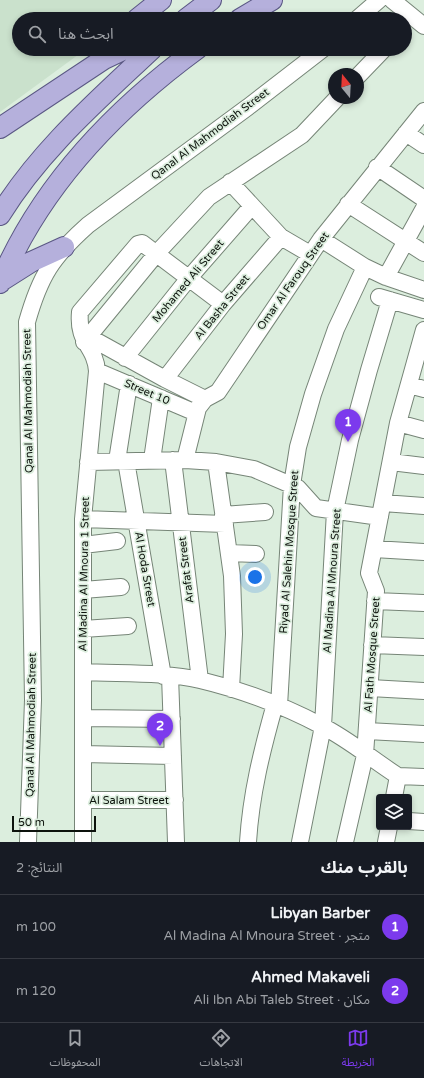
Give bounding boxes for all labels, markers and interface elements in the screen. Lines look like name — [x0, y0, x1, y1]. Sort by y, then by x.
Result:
search box — [12, 12, 412, 56]
icon: search — [26, 23, 48, 45]
text: ابحث هنا — [58, 25, 114, 43]
north arrow — [328, 68, 364, 104]
street label: Qanal Al Mahmodiah Street — [148, 85, 272, 183]
street label: Omar Al Farouq Street — [254, 229, 332, 333]
street label: Mohamed Ali Street — [150, 237, 226, 325]
street label: Al Basha Street — [192, 272, 252, 342]
street label: Qanal Al Mahmodiah Street — [20, 329, 36, 473]
street label: Street 10 — [122, 377, 172, 407]
pin: 1 — [335, 409, 361, 442]
street label: Riyad Al Salehin Mosque Street — [277, 470, 301, 634]
street label: Al Madina Al Mnoura 1 Street — [76, 497, 92, 651]
street label: Al Madina Al Mnoura Street — [320, 508, 344, 654]
street label: Al Hoda Street — [132, 530, 158, 608]
street label: Arafat Street — [175, 536, 197, 604]
your location — [245, 567, 265, 587]
street label: Al Fath Mosque Street — [361, 597, 383, 713]
street label: Qanal Al Mahmodiah Street — [23, 653, 39, 797]
pin: 2 — [147, 713, 173, 746]
street label: Al Salam Street — [89, 794, 169, 807]
map controls — [376, 794, 412, 830]
button: layers — [376, 794, 412, 830]
scale bar — [12, 814, 96, 833]
text: 50 m — [18, 816, 45, 829]
text: بالقرب منك — [321, 857, 408, 878]
text: النتائج: 2 — [16, 860, 62, 876]
text: Libyan Barber — [271, 904, 370, 922]
text: 100 m — [16, 919, 56, 935]
text: 1 — [391, 919, 399, 935]
text: متجر · Al Madina Al Mnoura Street — [163, 928, 370, 944]
text: Ahmed Makaveli — [251, 968, 370, 986]
text: 120 m — [16, 983, 56, 999]
text: 2 — [391, 983, 399, 999]
text: مكان · Ali Ibn Abi Taleb Street — [193, 992, 370, 1008]
tab: المحفوظات — [50, 1027, 101, 1074]
tab: الاتجاهات — [200, 1027, 243, 1074]
tab: الخريطة — [342, 1027, 375, 1074]

